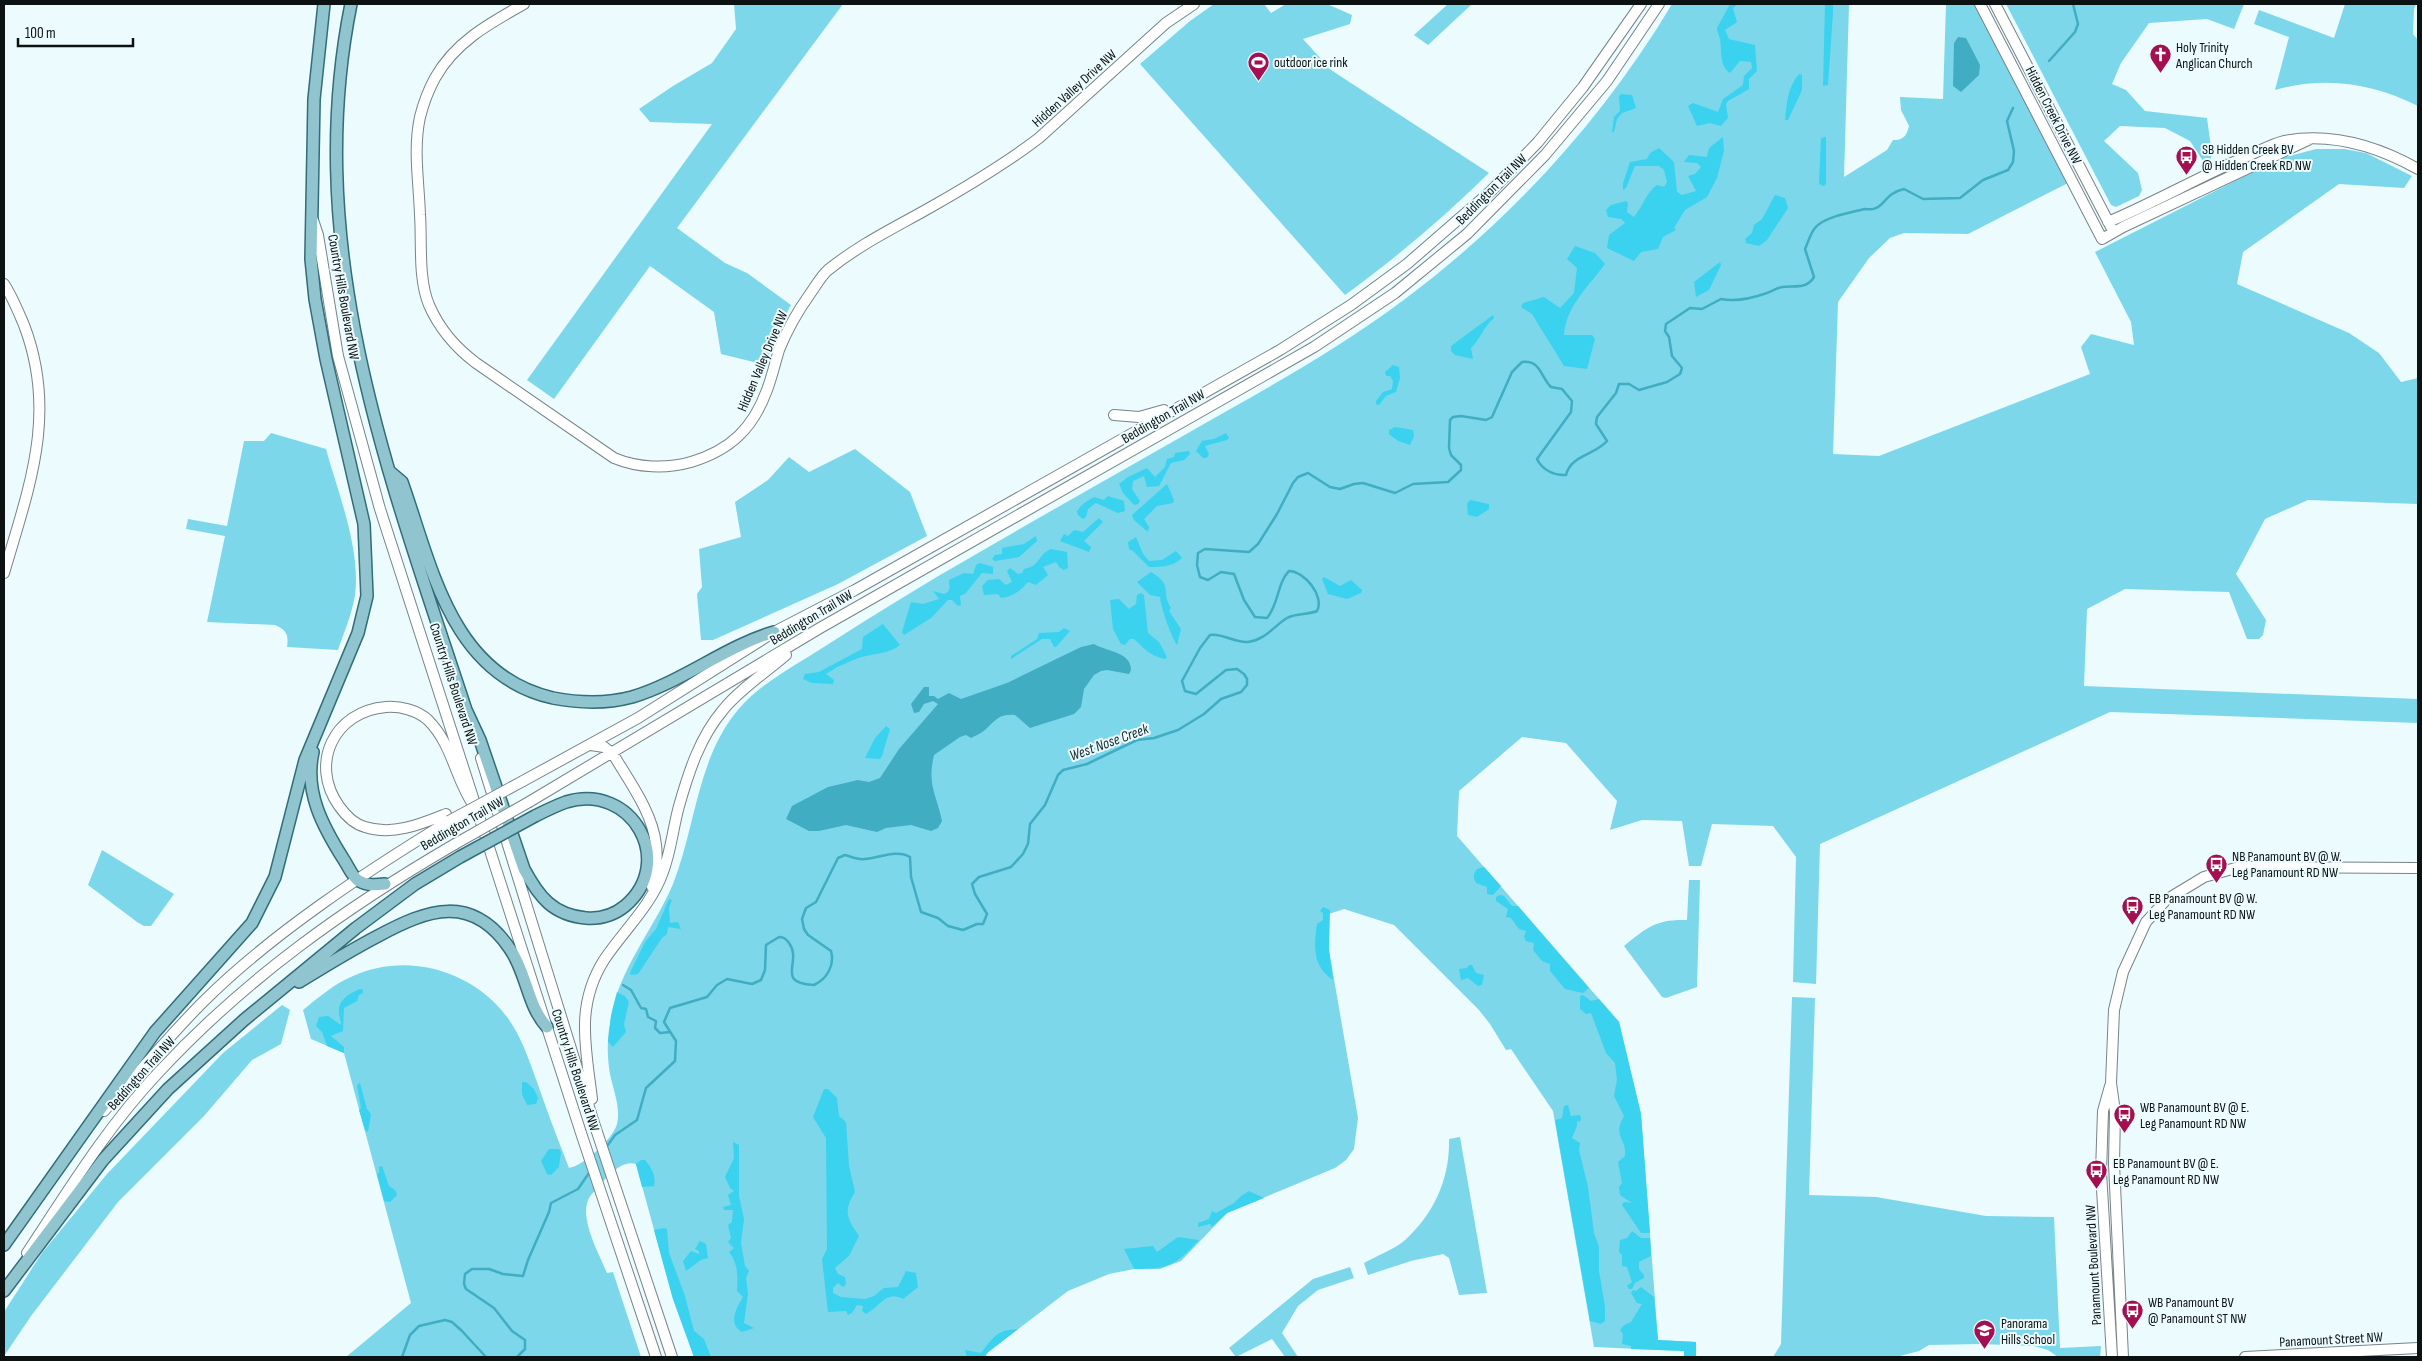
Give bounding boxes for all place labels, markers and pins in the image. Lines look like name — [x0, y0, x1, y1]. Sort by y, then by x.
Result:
place label: Holy Trinity Anglican Church — [2175, 39, 2252, 72]
church icon: Holy Trinity Anglican Church — [2148, 43, 2172, 74]
sports icon: outdoor ice rink — [1246, 50, 1270, 81]
place label: outdoor ice rink — [1274, 54, 1348, 71]
place label: SB Hidden Creek BV @ Hidden Creek RD NW — [2202, 141, 2311, 174]
bus stop icon: SB Hidden Creek BV @ Hidden Creek RD NW — [2174, 145, 2198, 176]
place label: NB Panamount BV @ W. Leg Panamount RD NW — [2232, 848, 2342, 881]
bus stop icon: NB Panamount BV @ W. Leg Panamount RD NW — [2204, 852, 2228, 883]
place label: EB Panamount BV @ W. Leg Panamount RD NW — [2149, 890, 2257, 923]
bus stop icon: EB Panamount BV @ W. Leg Panamount RD NW — [2121, 894, 2145, 925]
place label: WB Panamount BV @ E. Leg Panamount RD NW — [2140, 1099, 2249, 1132]
bus stop icon: WB Panamount BV @ E. Leg Panamount RD NW — [2112, 1103, 2136, 1134]
place label: EB Panamount BV @ E. Leg Panamount RD NW — [2113, 1155, 2219, 1188]
bus stop icon: EB Panamount BV @ E. Leg Panamount RD NW — [2085, 1159, 2109, 1190]
place label: WB Panamount BV @ Panamount ST NW — [2148, 1294, 2246, 1327]
bus stop icon: WB Panamount BV @ Panamount ST NW — [2120, 1298, 2144, 1329]
place label: Panorama Hills School — [2001, 1315, 2055, 1348]
school or university icon: Panorama Hills School — [1973, 1319, 1997, 1350]

